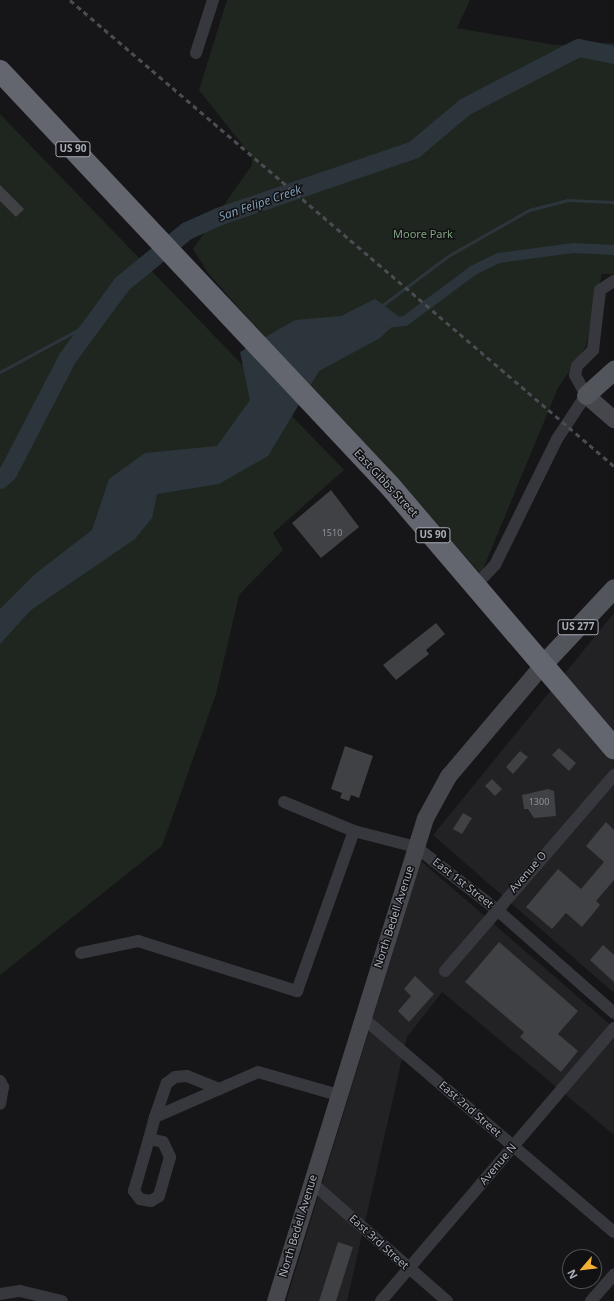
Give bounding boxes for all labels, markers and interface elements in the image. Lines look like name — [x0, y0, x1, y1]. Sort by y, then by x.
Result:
road number: US 90 — [55, 141, 91, 157]
water label: San Felipe Creek — [217, 182, 303, 224]
park label: Moore Park — [393, 227, 453, 241]
street label: East Gibbs Street — [351, 446, 421, 520]
road number: US 90 — [415, 527, 451, 543]
house number: 1510 — [322, 528, 342, 538]
road number: US 277 — [557, 619, 599, 635]
house number: 1300 — [529, 797, 549, 807]
street label: Avenue O — [507, 849, 549, 895]
street label: East 1st Street — [430, 855, 496, 911]
street label: North Bedell Avenue — [371, 864, 417, 970]
street label: East 2nd Street — [436, 1078, 504, 1140]
street label: Avenue N — [477, 1141, 519, 1187]
street label: North Bedell Avenue — [276, 1173, 320, 1279]
street label: East 3rd Street — [347, 1212, 411, 1272]
north arrow — [562, 1249, 602, 1289]
text: N — [563, 1267, 581, 1282]

